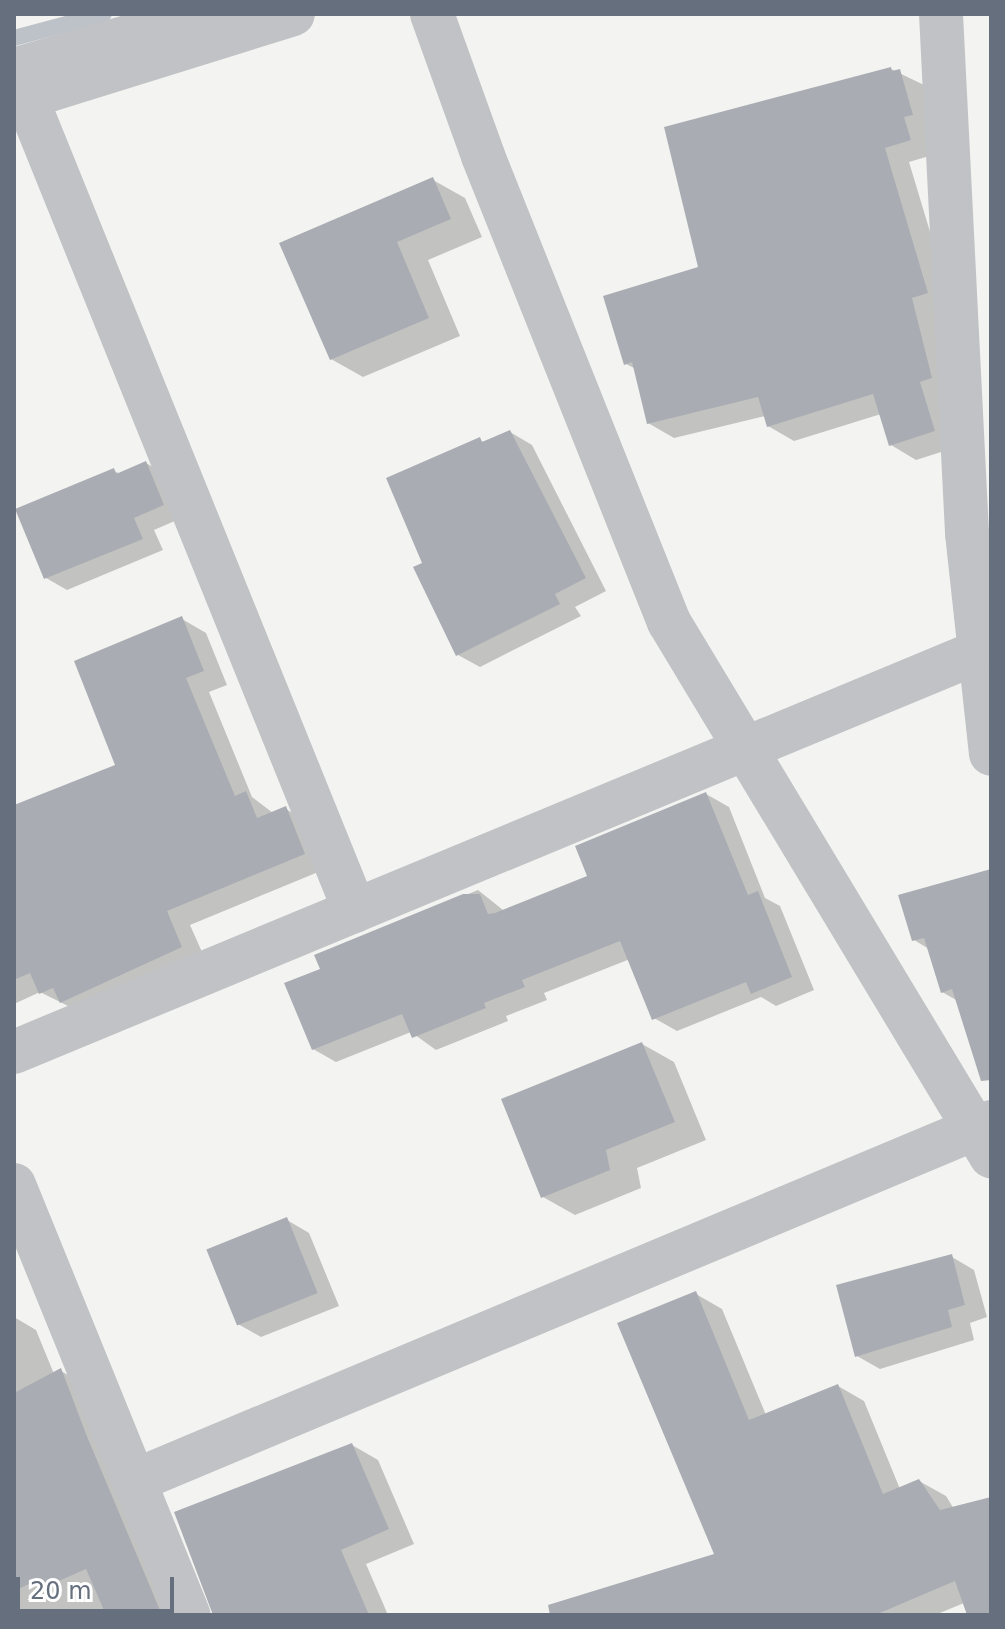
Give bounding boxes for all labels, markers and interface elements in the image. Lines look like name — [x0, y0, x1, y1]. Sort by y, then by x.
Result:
scale bar — [20, 1561, 178, 1611]
text: 20 m — [30, 1577, 92, 1605]

